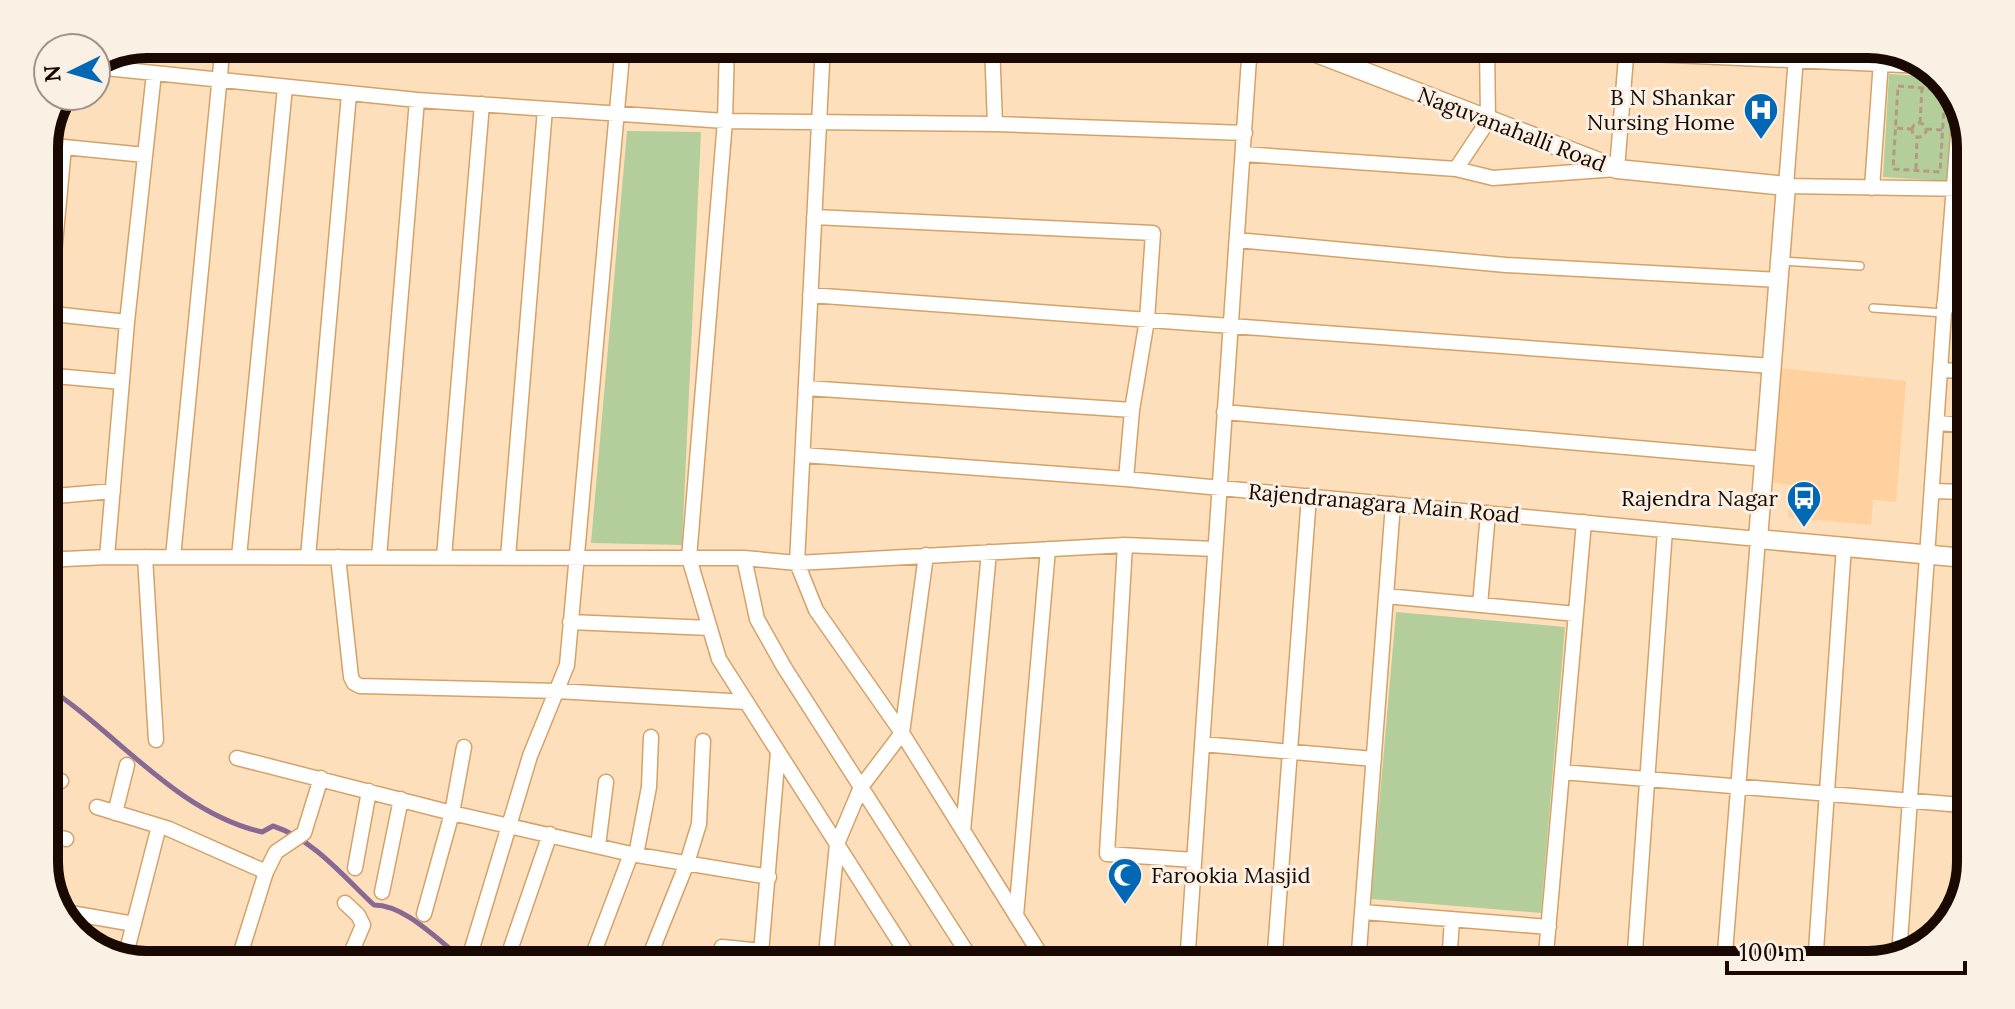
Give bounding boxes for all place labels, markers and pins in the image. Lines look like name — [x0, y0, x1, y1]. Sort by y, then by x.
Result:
place label: B N Shankar Nursing Home — [1587, 83, 1735, 136]
hospital icon: B N Shankar Nursing Home — [1742, 91, 1780, 141]
bus stop icon: Rajendra Nagar — [1785, 479, 1823, 529]
place label: Rajendra Nagar — [1621, 484, 1778, 512]
mosque icon: Farookia Masjid — [1106, 856, 1144, 906]
place label: Farookia Masjid — [1151, 861, 1311, 889]

